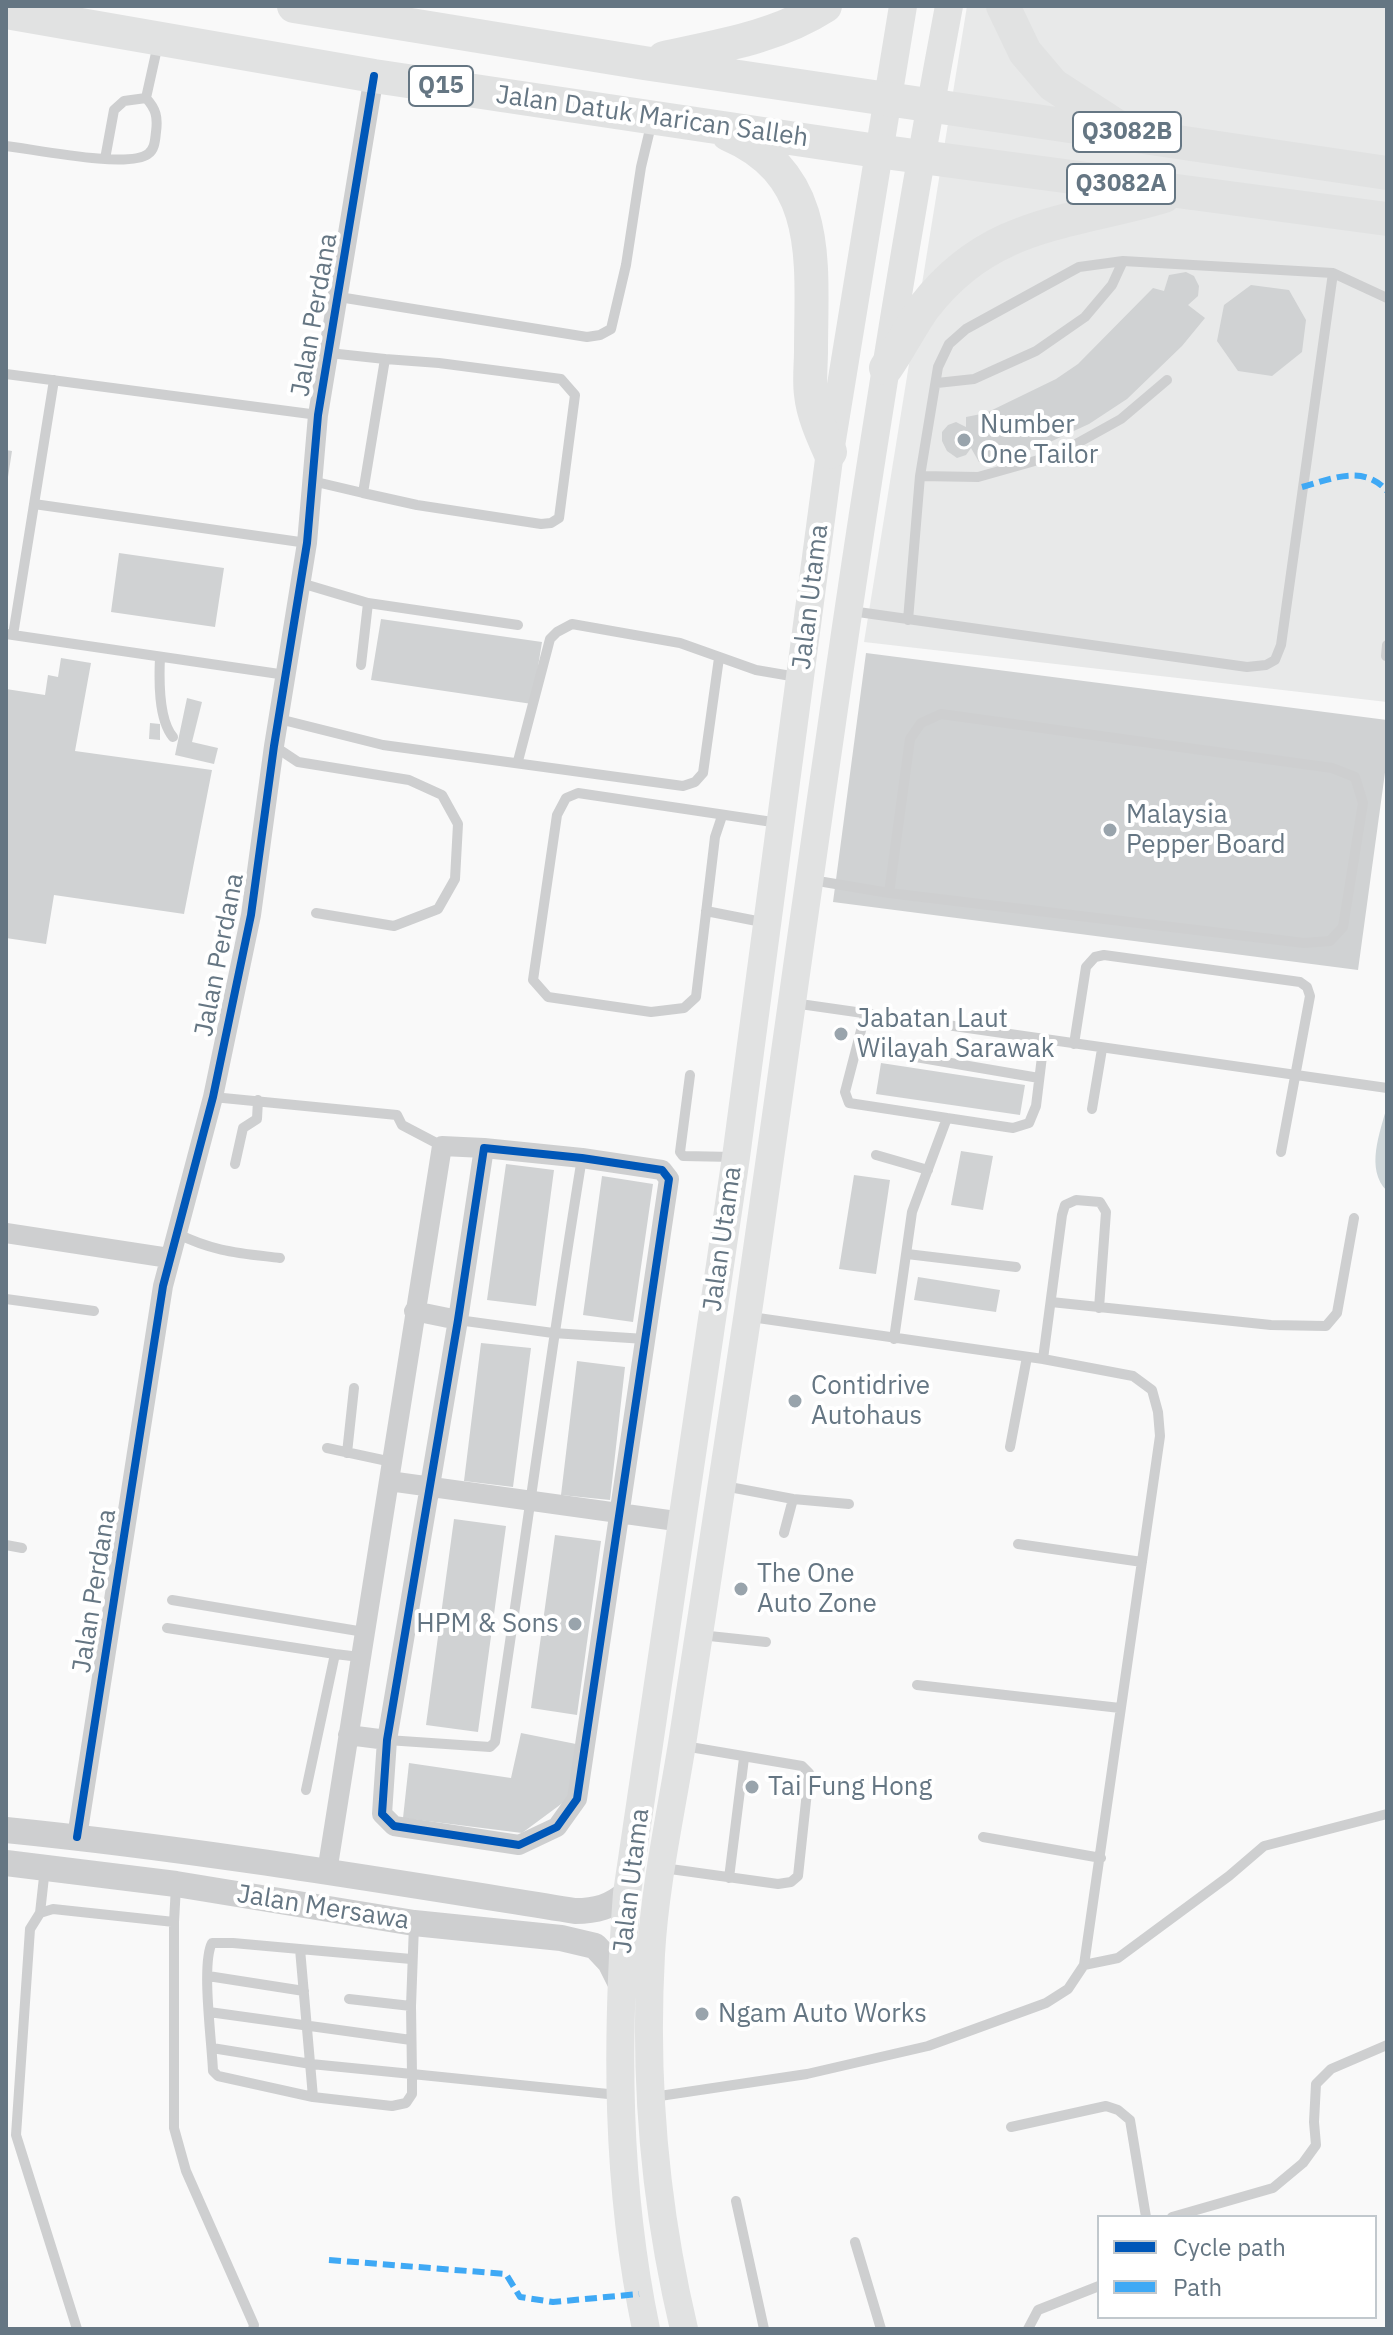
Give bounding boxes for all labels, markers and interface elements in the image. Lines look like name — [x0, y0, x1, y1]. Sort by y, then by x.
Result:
road number: Q15 — [409, 66, 473, 106]
street label: Jalan Datuk Marican Salleh — [494, 80, 810, 154]
road number: Q3082B — [1073, 112, 1181, 152]
road number: Q3082A — [1067, 164, 1175, 204]
street label: Jalan Perdana — [285, 231, 345, 399]
place label: Number One Tailor — [980, 409, 1098, 470]
marker: Number One Tailor — [955, 431, 973, 449]
street label: Jalan Utama — [787, 523, 835, 671]
place label: Malaysia Pepper Board — [1126, 799, 1286, 860]
marker: Malaysia Pepper Board — [1101, 821, 1119, 839]
street label: Jalan Perdana — [189, 871, 251, 1039]
place label: Jabatan Laut Wilayah Sarawak — [857, 1003, 1054, 1064]
marker: Jabatan Laut Wilayah Sarawak — [832, 1025, 850, 1043]
street label: Jalan Utama — [697, 1164, 749, 1314]
place label: Contidrive Autohaus — [811, 1370, 930, 1432]
marker: Contidrive Autohaus — [786, 1392, 804, 1410]
street label: Jalan Perdana — [67, 1507, 123, 1675]
place label: The One Auto Zone — [757, 1558, 877, 1620]
marker: The One Auto Zone — [732, 1580, 750, 1598]
place label: HPM & Sons — [416, 1608, 559, 1640]
marker: HPM & Sons — [566, 1615, 584, 1633]
place label: Tai Fung Hong — [768, 1771, 932, 1803]
marker: Tai Fung Hong — [743, 1778, 761, 1796]
street label: Jalan Utama — [608, 1807, 656, 1955]
street label: Jalan Mersawa — [235, 1879, 411, 1937]
place label: Ngam Auto Works — [718, 1998, 927, 2030]
marker: Ngam Auto Works — [693, 2005, 711, 2023]
legend — [1097, 2215, 1377, 2319]
text: Cycle path — [1173, 2231, 1286, 2263]
text: Path — [1173, 2271, 1222, 2303]

